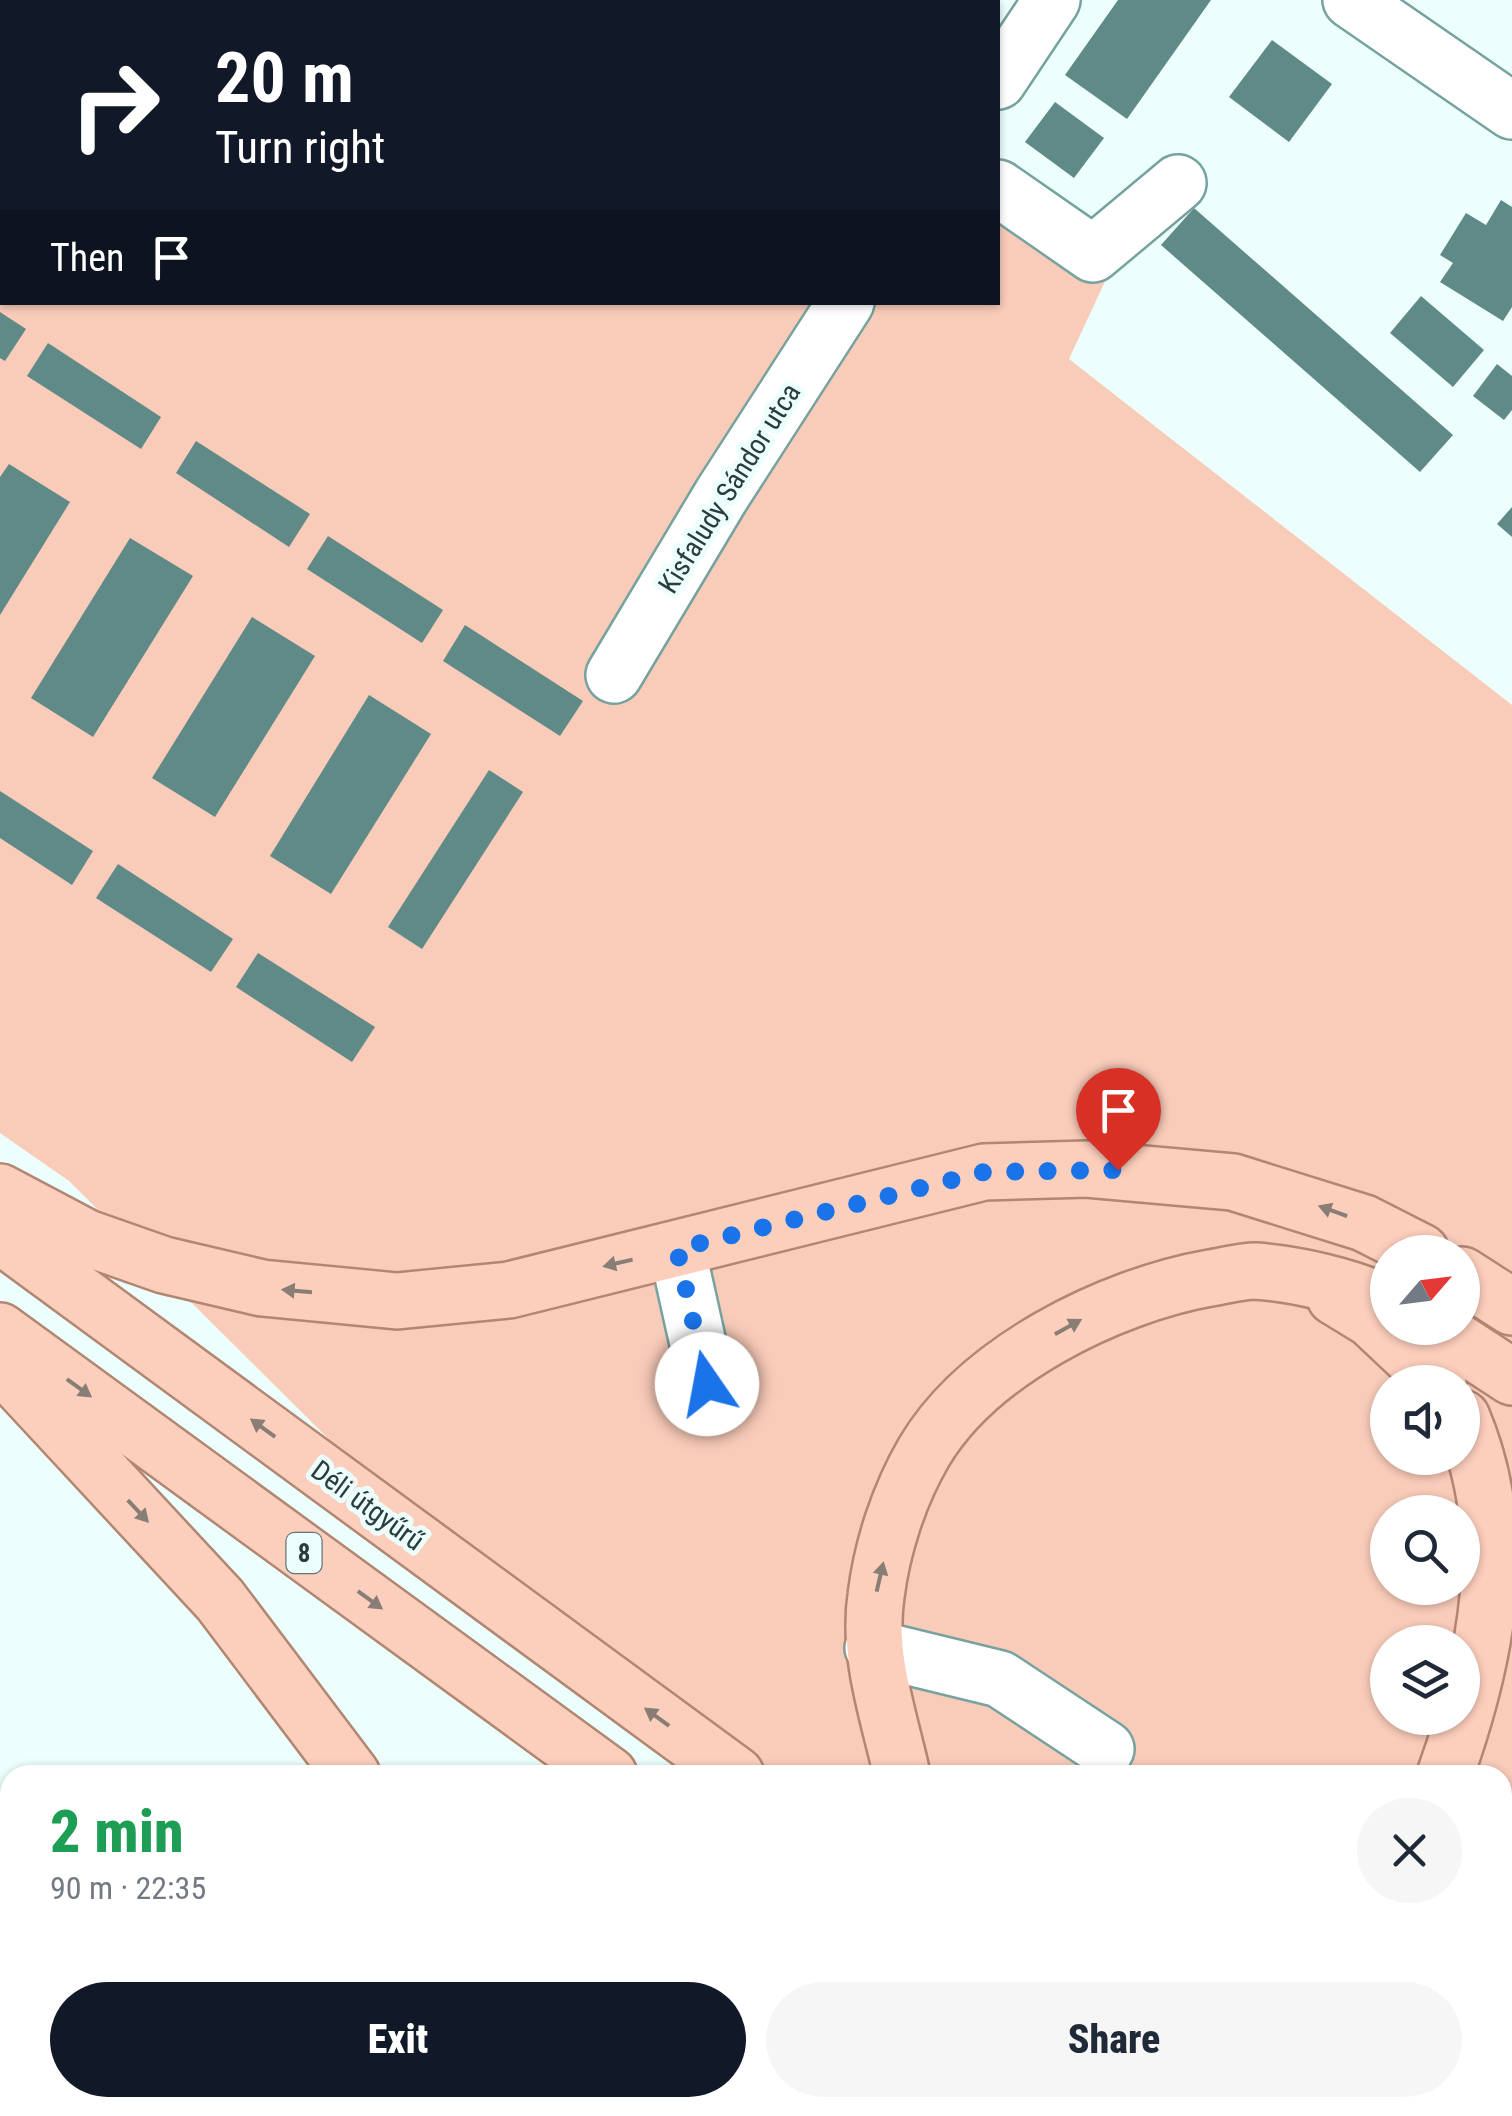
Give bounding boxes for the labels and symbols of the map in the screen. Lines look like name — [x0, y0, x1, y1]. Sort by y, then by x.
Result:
street label: Kisfaludy Sándor utca — [652, 377, 807, 599]
pin — [1076, 1068, 1161, 1171]
one-way arrow — [1318, 1203, 1348, 1218]
north arrow — [1370, 1235, 1480, 1345]
one-way arrow — [602, 1256, 633, 1272]
one-way arrow — [281, 1283, 313, 1299]
one-way arrow — [1054, 1318, 1082, 1336]
position arrow — [655, 1332, 759, 1436]
one-way arrow — [66, 1378, 92, 1398]
one-way arrow — [250, 1419, 276, 1438]
street label: Déli útgyűrű — [305, 1453, 431, 1557]
one-way arrow — [126, 1498, 148, 1523]
road number: 8 — [286, 1533, 322, 1573]
one-way arrow — [873, 1561, 888, 1592]
one-way arrow — [356, 1590, 383, 1610]
one-way arrow — [644, 1708, 670, 1728]

